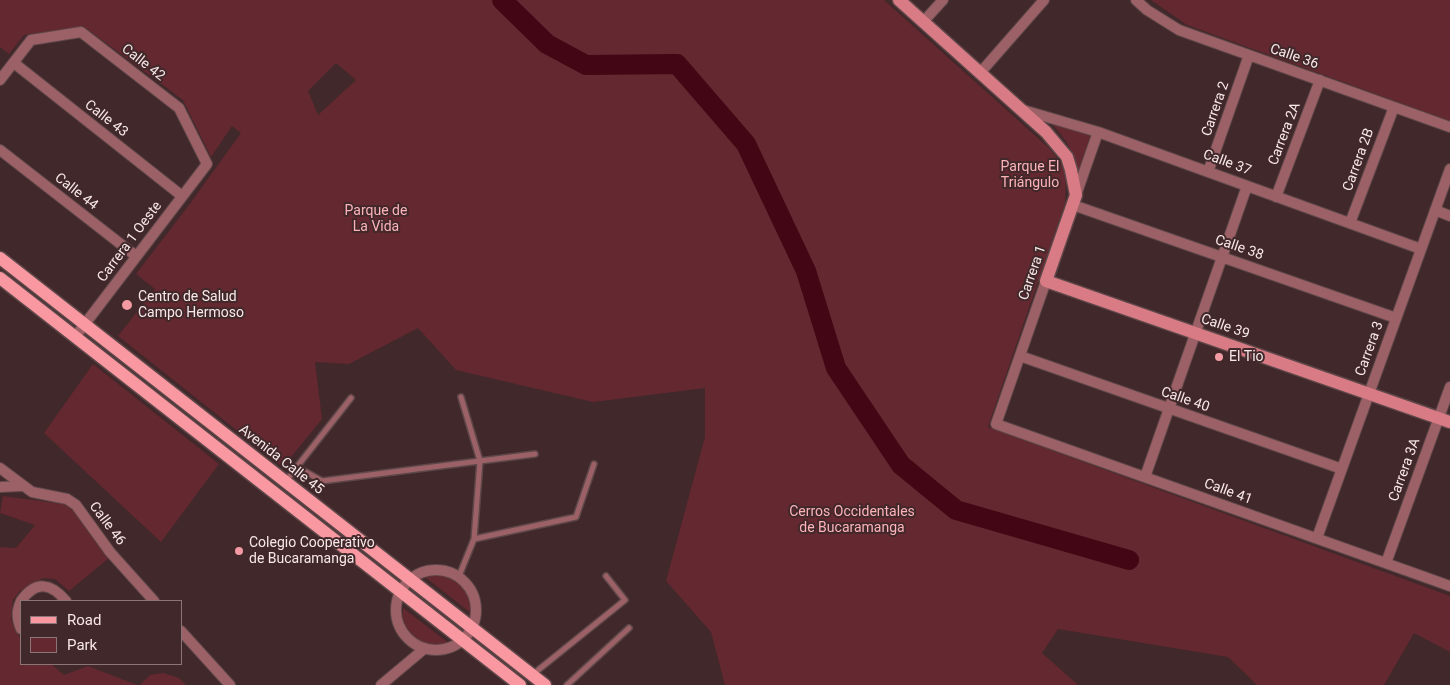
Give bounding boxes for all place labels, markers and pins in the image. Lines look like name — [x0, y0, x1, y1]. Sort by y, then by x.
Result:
place label: Centro de Salud Campo Hermoso — [138, 289, 244, 322]
marker: Centro de Salud Campo Hermoso — [120, 298, 134, 312]
place label: El Tio — [1229, 349, 1264, 365]
marker: El Tio — [1213, 351, 1225, 363]
place label: Colegio Cooperativo de Bucaramanga — [249, 535, 375, 568]
marker: Colegio Cooperativo de Bucaramanga — [233, 545, 245, 557]

